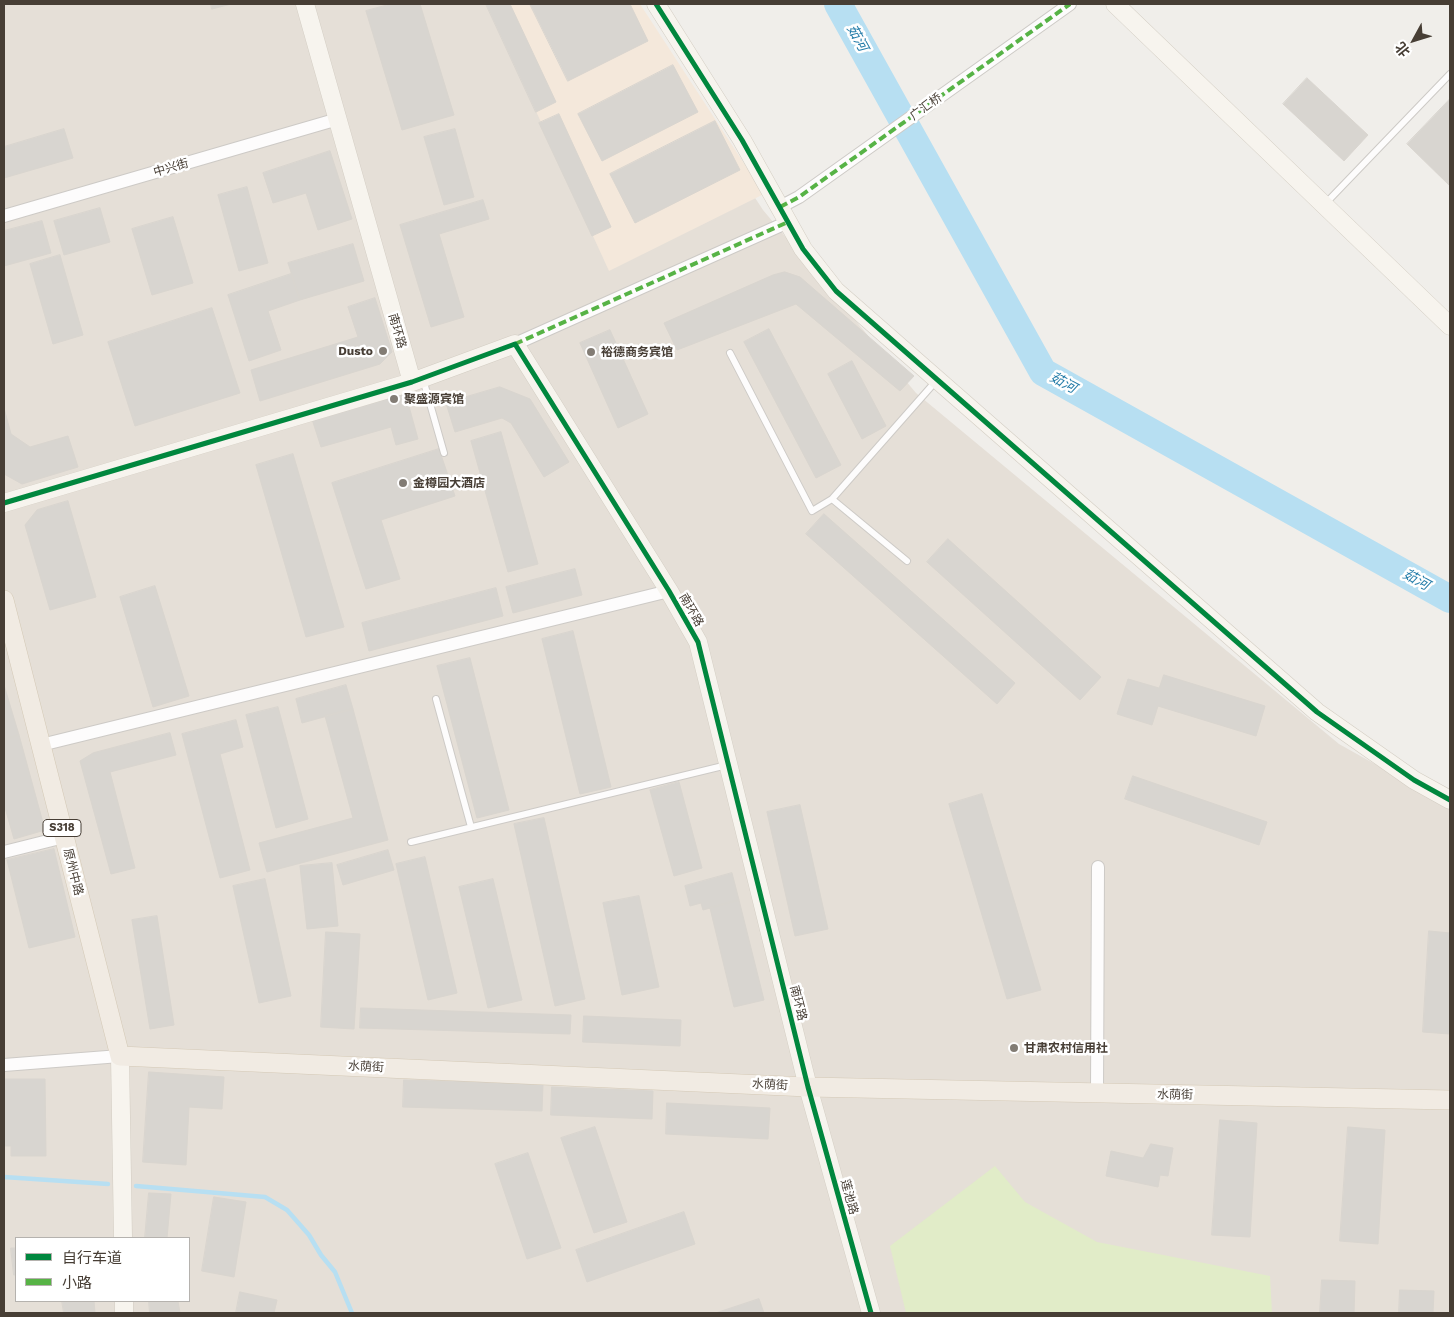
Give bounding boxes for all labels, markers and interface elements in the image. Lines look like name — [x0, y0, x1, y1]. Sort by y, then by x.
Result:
north arrow — [1389, 15, 1439, 65]
water label: 茹河 — [843, 22, 871, 54]
text: 北 — [1392, 39, 1413, 60]
street label: 广汇桥 — [907, 91, 945, 123]
street label: 中兴街 — [152, 156, 190, 180]
street label: 南环路 — [385, 312, 409, 350]
place label: Dusto — [338, 344, 373, 358]
marker: Dusto — [377, 345, 389, 357]
place label: 裕德商务宾馆 — [601, 345, 673, 359]
marker: 裕德商务宾馆 — [585, 346, 597, 358]
water label: 茹河 — [1047, 369, 1079, 397]
place label: 聚盛源宾馆 — [404, 392, 464, 406]
marker: 聚盛源宾馆 — [388, 393, 400, 405]
place label: 金樽园大酒店 — [413, 476, 485, 490]
marker: 金樽园大酒店 — [397, 477, 409, 489]
water label: 茹河 — [1400, 566, 1432, 594]
street label: 南环路 — [676, 591, 706, 629]
road number: S318 — [43, 820, 81, 836]
street label: 原州中路 — [60, 847, 86, 897]
street label: 南环路 — [787, 984, 809, 1022]
place label: 甘肃农村信用社 — [1024, 1041, 1108, 1055]
marker: 甘肃农村信用社 — [1008, 1042, 1020, 1054]
street label: 水荫街 — [348, 1059, 384, 1075]
street label: 水荫街 — [752, 1077, 788, 1093]
street label: 水荫街 — [1157, 1087, 1193, 1103]
street label: 莲池路 — [837, 1178, 861, 1216]
legend — [15, 1237, 190, 1302]
text: 自行车道 — [62, 1249, 122, 1267]
text: 小路 — [62, 1274, 92, 1292]

